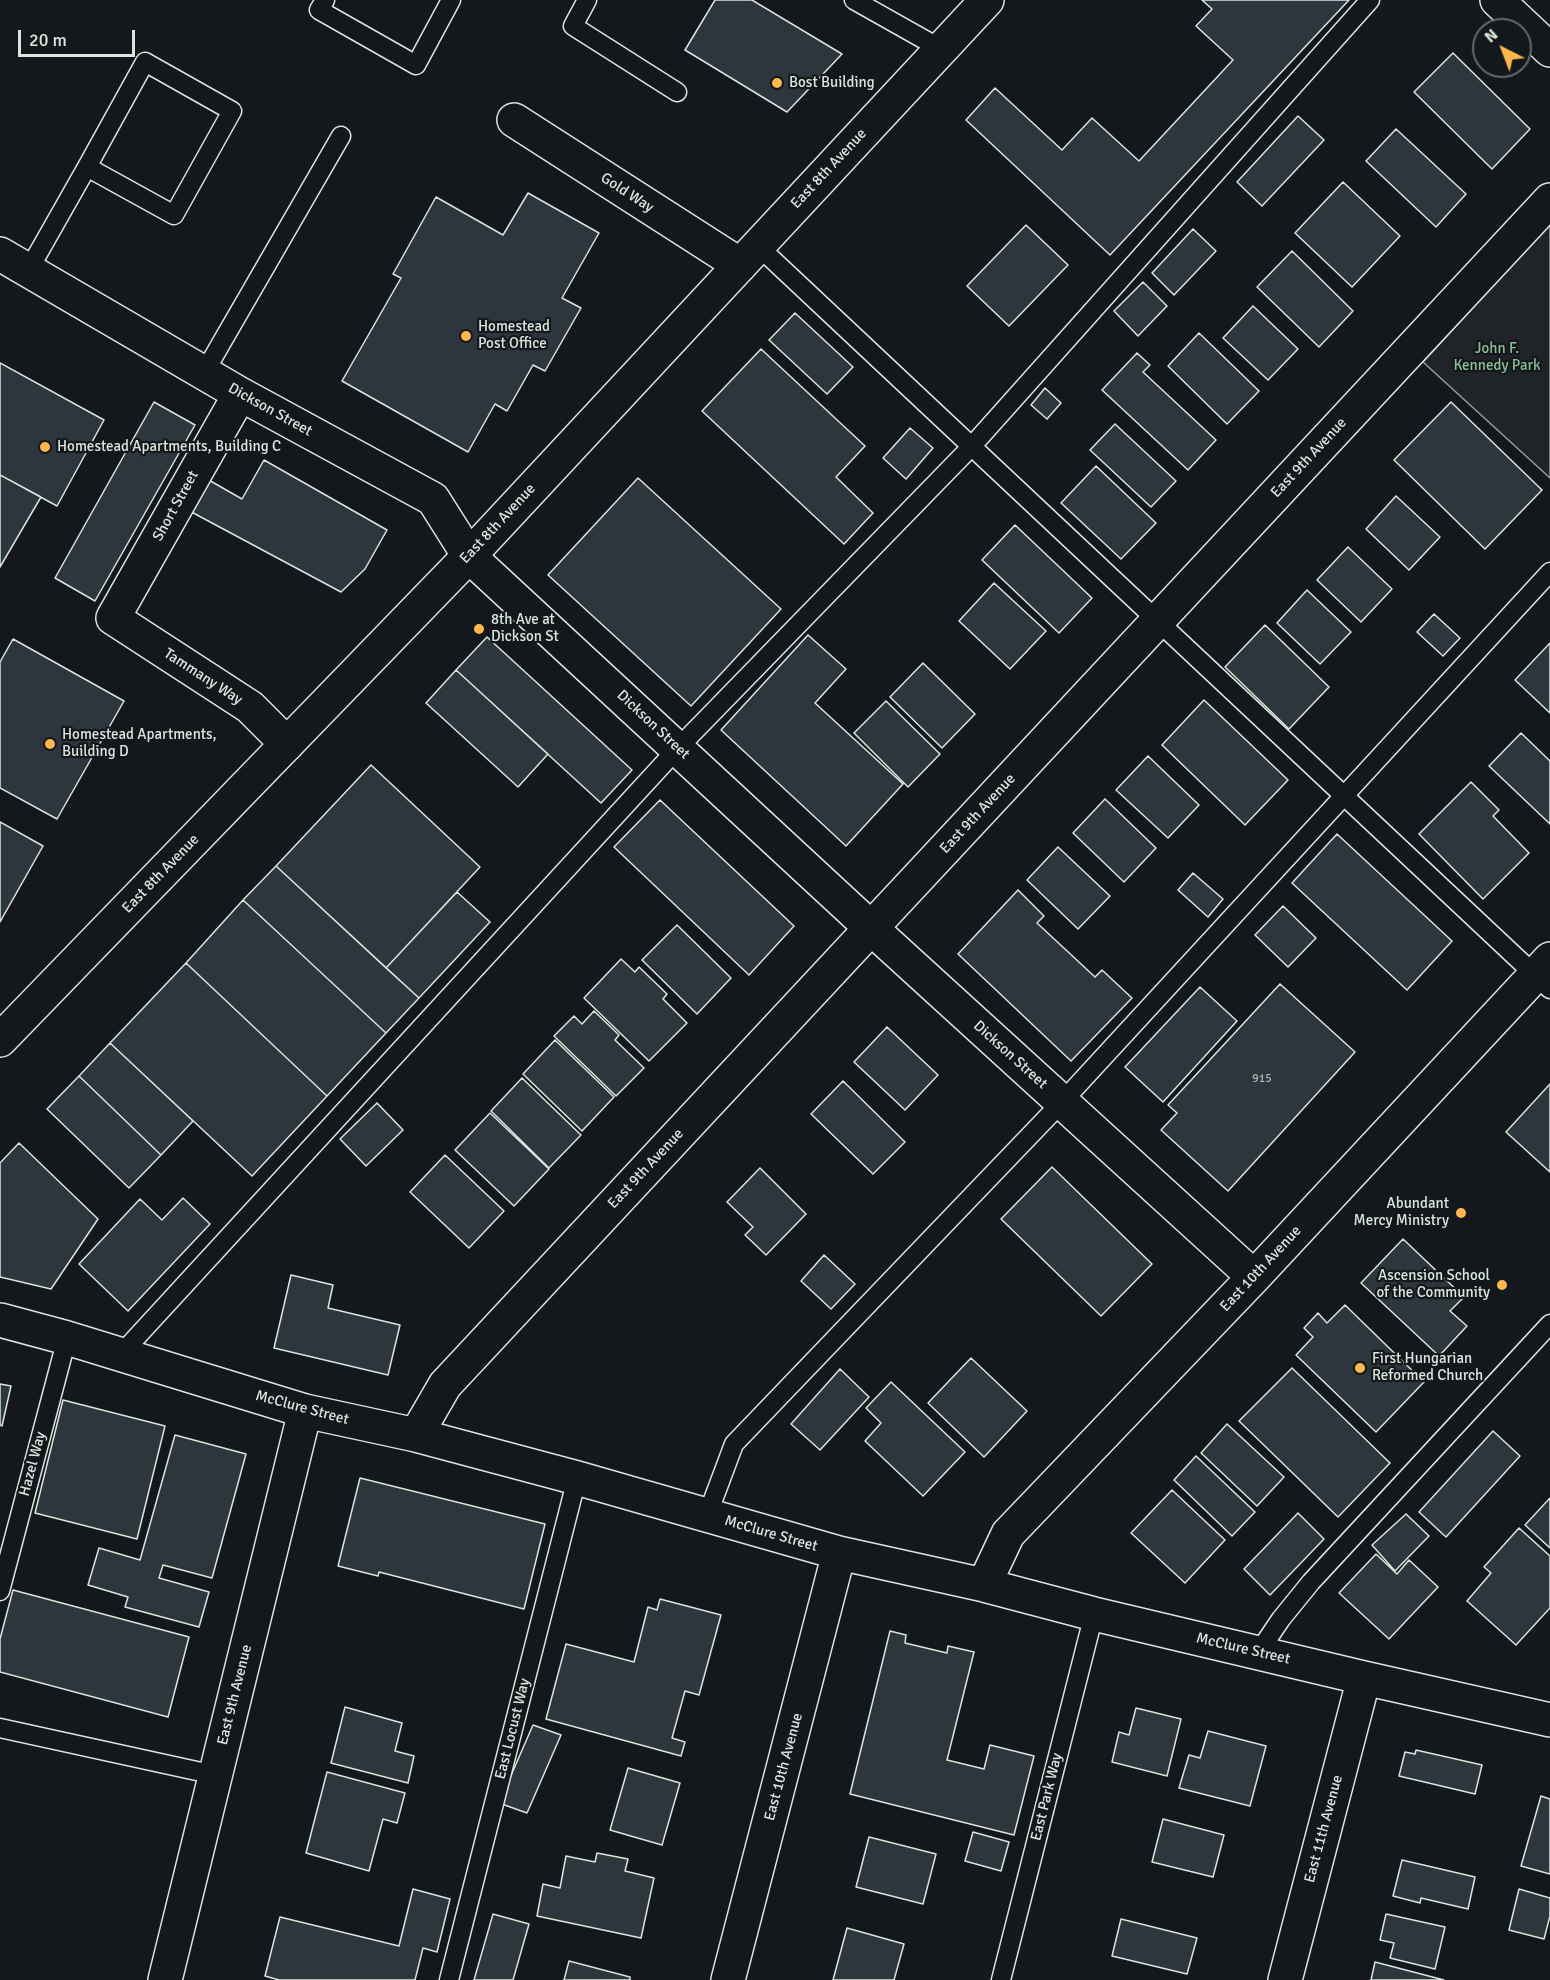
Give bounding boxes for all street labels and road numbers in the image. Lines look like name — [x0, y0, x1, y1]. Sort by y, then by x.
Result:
street label: East 8th Avenue — [787, 125, 871, 213]
street label: Gold Way — [597, 169, 657, 217]
street label: Dickson Street — [225, 380, 315, 440]
street label: East 9th Avenue — [1267, 414, 1351, 502]
street label: Short Street — [149, 468, 203, 544]
street label: East 8th Avenue — [456, 480, 540, 568]
street label: Tammany Way — [160, 645, 246, 709]
street label: Dickson Street — [613, 687, 693, 763]
street label: East 9th Avenue — [936, 770, 1020, 858]
street label: East 8th Avenue — [119, 831, 203, 917]
street label: Dickson Street — [969, 1017, 1051, 1093]
street label: East 9th Avenue — [604, 1125, 688, 1213]
street label: East 10th Avenue — [1217, 1222, 1305, 1316]
street label: McClure Street — [253, 1387, 351, 1429]
street label: Hazel Way — [16, 1430, 50, 1498]
street label: McClure Street — [722, 1512, 820, 1556]
street label: McClure Street — [1194, 1629, 1292, 1669]
street label: East 9th Avenue — [214, 1643, 256, 1747]
street label: East Locust Way — [492, 1677, 534, 1781]
street label: East 10th Avenue — [761, 1711, 807, 1823]
street label: East Park Way — [1027, 1751, 1067, 1843]
street label: East 11th Avenue — [1301, 1773, 1347, 1885]

